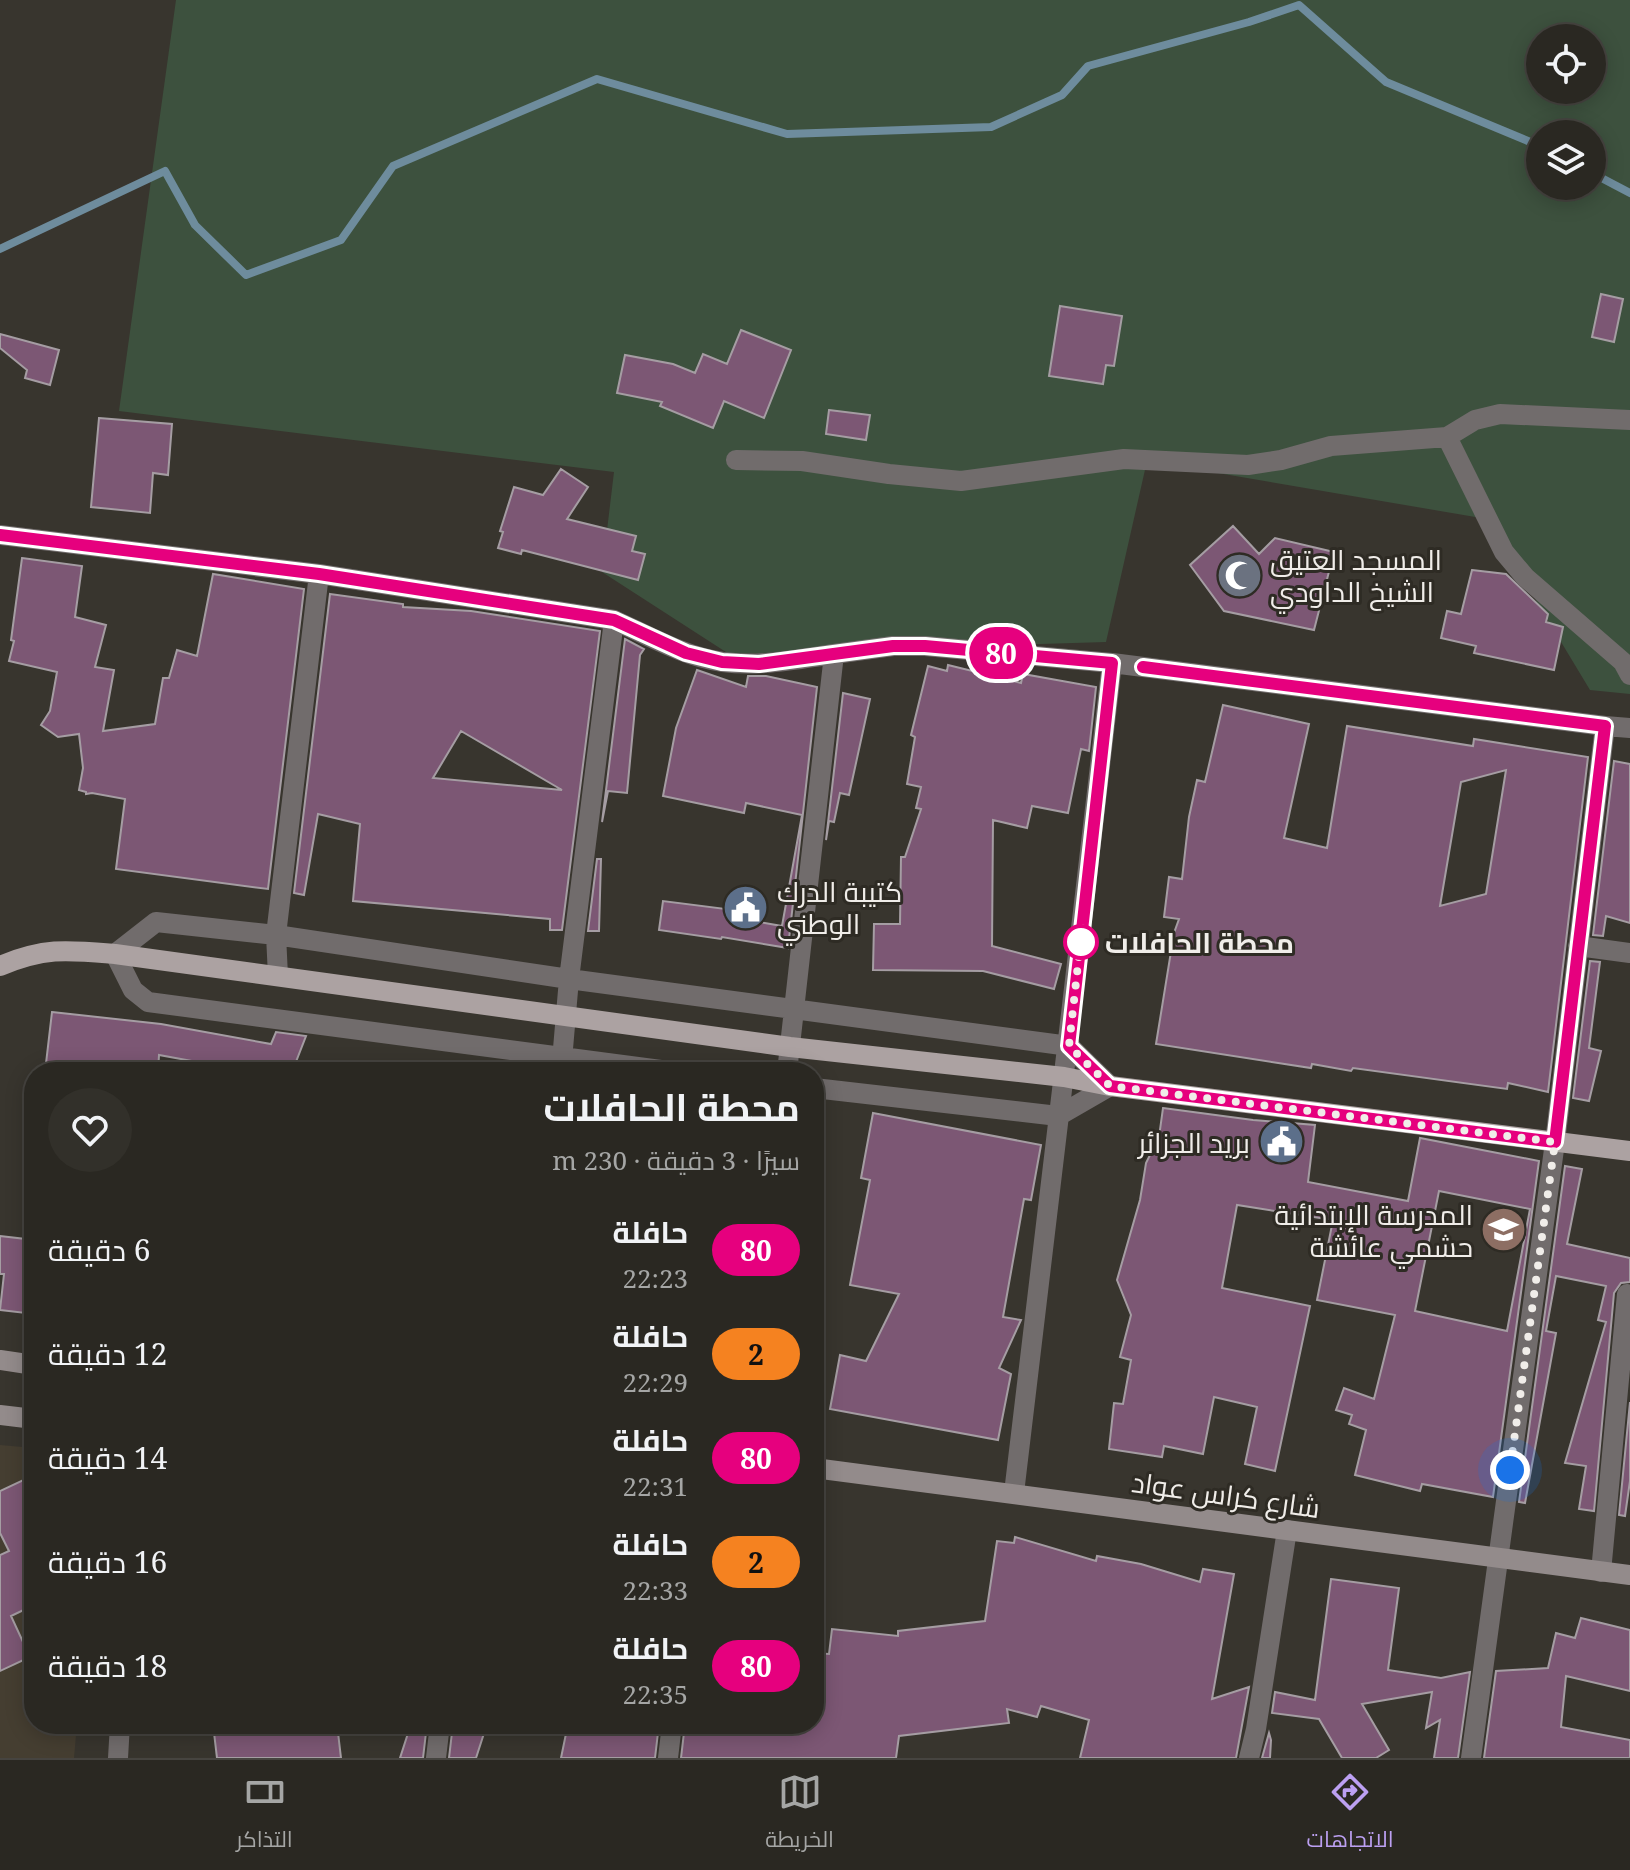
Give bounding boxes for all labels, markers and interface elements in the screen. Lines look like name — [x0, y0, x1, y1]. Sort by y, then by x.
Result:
map controls — [1526, 24, 1606, 200]
button: locate — [1526, 24, 1606, 104]
button: layers — [1526, 120, 1606, 200]
place label: المسجد العتيق الشيخ الداودي — [1270, 540, 1442, 614]
mosque icon: المسجد العتيق الشيخ الداودي — [1215, 551, 1263, 599]
line badge: 80 — [965, 627, 1037, 679]
text: 80 — [985, 634, 1017, 672]
place label: كتيبة الدرك الوطني — [777, 872, 902, 946]
public building icon: كتيبة الدرك الوطني — [722, 883, 770, 931]
place label: محطة الحافلات — [1105, 923, 1294, 961]
marker: محطة الحافلات — [1064, 925, 1098, 959]
text: محطة الحافلات — [544, 1080, 800, 1132]
button: heart — [48, 1088, 132, 1172]
public building icon: بريد الجزائر — [1257, 1118, 1305, 1166]
place label: بريد الجزائر — [1136, 1123, 1250, 1161]
text: سيرًا · 3 دقيقة · 230 m — [552, 1142, 800, 1178]
place label: المدرسة الإبتدائية حشمي عائشة — [1274, 1195, 1473, 1269]
school or university icon: المدرسة الإبتدائية حشمي عائشة — [1480, 1206, 1528, 1254]
text: حافلة — [613, 1211, 688, 1252]
text: 6 دقيقة — [48, 1229, 151, 1270]
text: 80 — [740, 1231, 772, 1269]
text: 22:23 — [622, 1260, 688, 1296]
text: حافلة — [613, 1315, 688, 1356]
text: 12 دقيقة — [48, 1333, 167, 1374]
text: 2 — [748, 1335, 764, 1373]
text: 22:29 — [622, 1364, 688, 1400]
text: حافلة — [613, 1419, 688, 1460]
text: 14 دقيقة — [48, 1437, 167, 1478]
text: 80 — [740, 1439, 772, 1477]
your location — [1490, 1450, 1530, 1490]
street label: شارع كراس عواد — [1129, 1462, 1323, 1527]
text: 22:31 — [622, 1468, 688, 1504]
text: حافلة — [613, 1523, 688, 1564]
text: 16 دقيقة — [48, 1541, 167, 1582]
text: 2 — [748, 1543, 764, 1581]
text: 22:33 — [622, 1572, 688, 1608]
text: حافلة — [613, 1627, 688, 1668]
text: 18 دقيقة — [48, 1645, 167, 1686]
text: 80 — [740, 1647, 772, 1685]
text: 22:35 — [622, 1676, 688, 1712]
tab: التذاكر — [236, 1770, 293, 1860]
tab: الخريطة — [765, 1770, 834, 1860]
tab: الاتجاهات — [1307, 1770, 1394, 1860]

